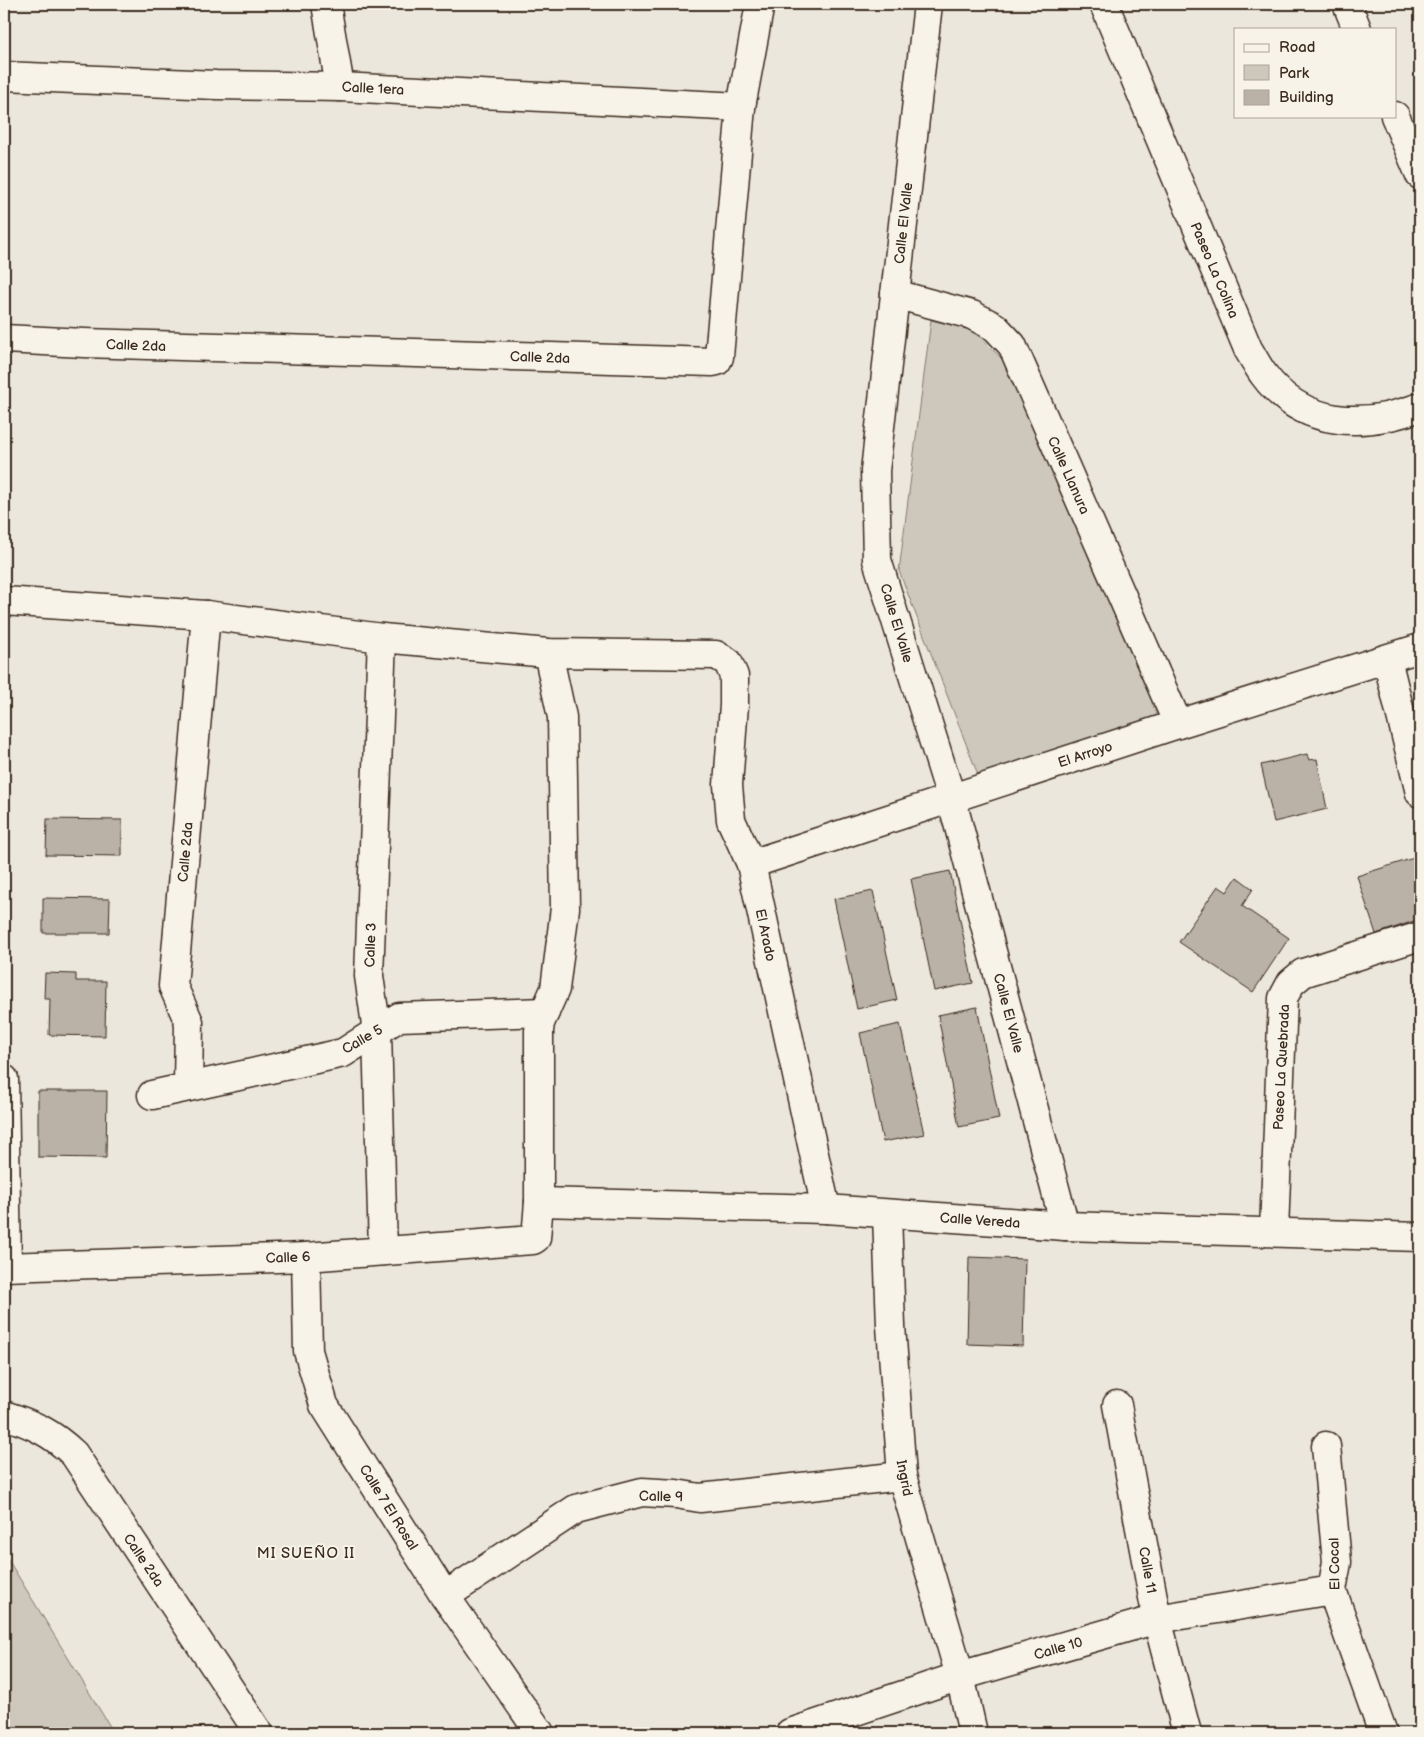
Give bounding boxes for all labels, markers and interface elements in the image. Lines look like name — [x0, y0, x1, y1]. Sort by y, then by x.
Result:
legend — [1234, 28, 1396, 118]
text: Road — [1279, 38, 1315, 57]
text: Park — [1279, 64, 1310, 83]
street label: Calle 1era — [341, 78, 405, 99]
text: Building — [1279, 88, 1334, 107]
street label: Calle El Valle — [891, 182, 916, 265]
street label: Paseo La Colina — [1187, 220, 1242, 321]
street label: Calle 2da — [106, 336, 166, 355]
street label: Calle 2da — [510, 348, 570, 367]
street label: Calle Llanura — [1044, 434, 1093, 517]
street label: Calle El Valle — [876, 582, 917, 665]
street label: El Arroyo — [1056, 738, 1115, 771]
street label: Calle 2da — [174, 821, 197, 883]
street label: El Arado — [752, 907, 779, 963]
street label: Calle 3 — [361, 922, 380, 968]
street label: Calle El Valle — [990, 971, 1027, 1055]
street label: Paseo La Quebrada — [1270, 1004, 1293, 1130]
street label: Calle 5 — [339, 1021, 386, 1058]
street label: Calle Vereda — [939, 1209, 1021, 1232]
street label: Calle 6 — [265, 1248, 311, 1267]
street label: Ingrid — [893, 1458, 916, 1498]
street label: Calle 7 El Rosal — [356, 1461, 422, 1553]
street label: Calle 9 — [639, 1488, 683, 1505]
street label: Calle 2da — [120, 1531, 168, 1590]
street label: El Cocal — [1326, 1538, 1343, 1590]
district label: MI SUEÑO II — [257, 1544, 355, 1563]
street label: Calle 11 — [1135, 1545, 1160, 1595]
street label: Calle 10 — [1032, 1633, 1084, 1664]

